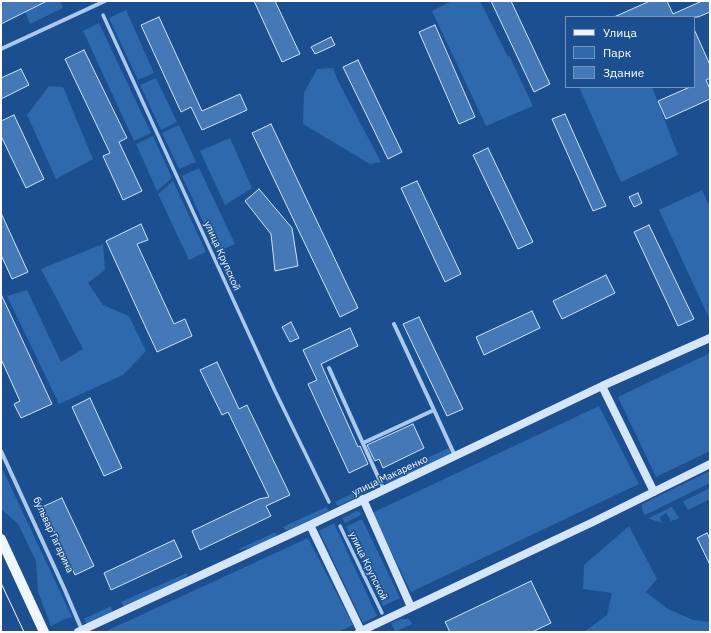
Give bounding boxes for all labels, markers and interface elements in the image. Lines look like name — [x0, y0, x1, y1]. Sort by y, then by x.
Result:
legend — [565, 16, 695, 88]
text: Улица — [603, 25, 637, 40]
text: Парк — [603, 45, 631, 60]
text: Здание — [603, 65, 644, 80]
street label: улица Крупской — [201, 219, 243, 293]
street label: улица Макаренко — [350, 453, 430, 499]
street label: бульвар Гагарина — [30, 495, 76, 575]
street label: улица Крупской — [346, 530, 390, 602]

